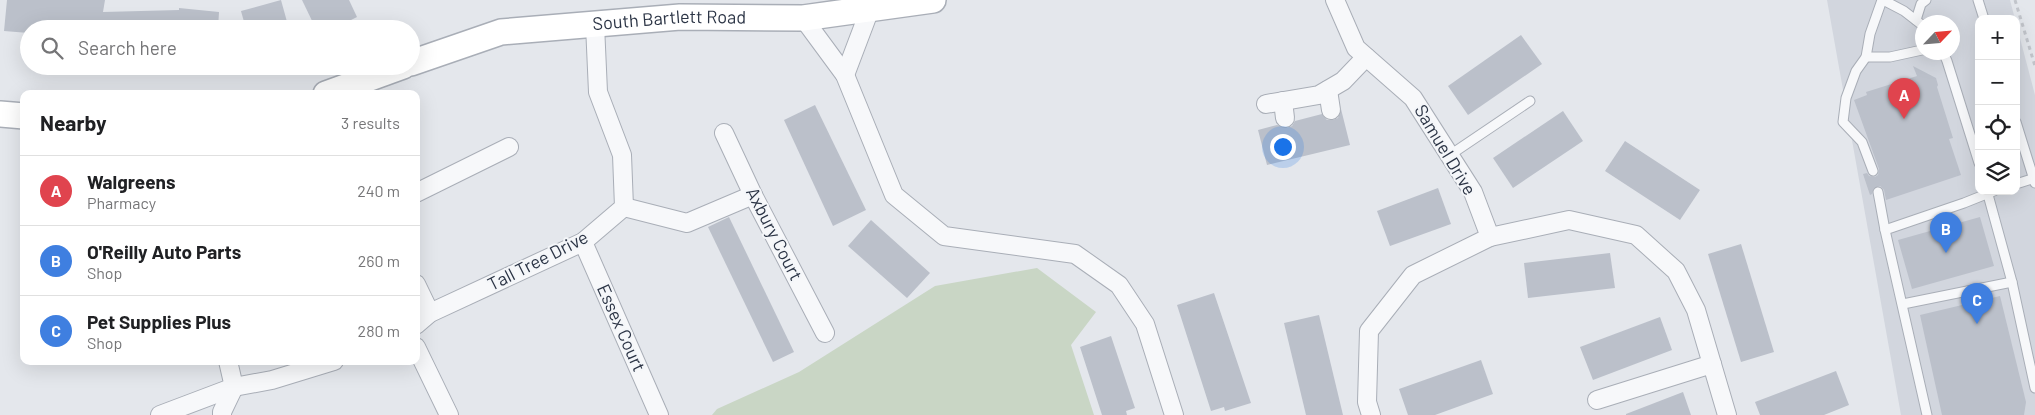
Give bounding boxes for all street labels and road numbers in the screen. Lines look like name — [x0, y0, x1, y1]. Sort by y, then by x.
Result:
street label: South Bartlett Road — [592, 5, 746, 34]
street label: Samuel Drive — [1410, 100, 1481, 199]
street label: Axbury Court — [742, 183, 808, 284]
street label: Tall Tree Drive — [484, 225, 591, 295]
street label: Essex Court — [593, 281, 651, 375]

